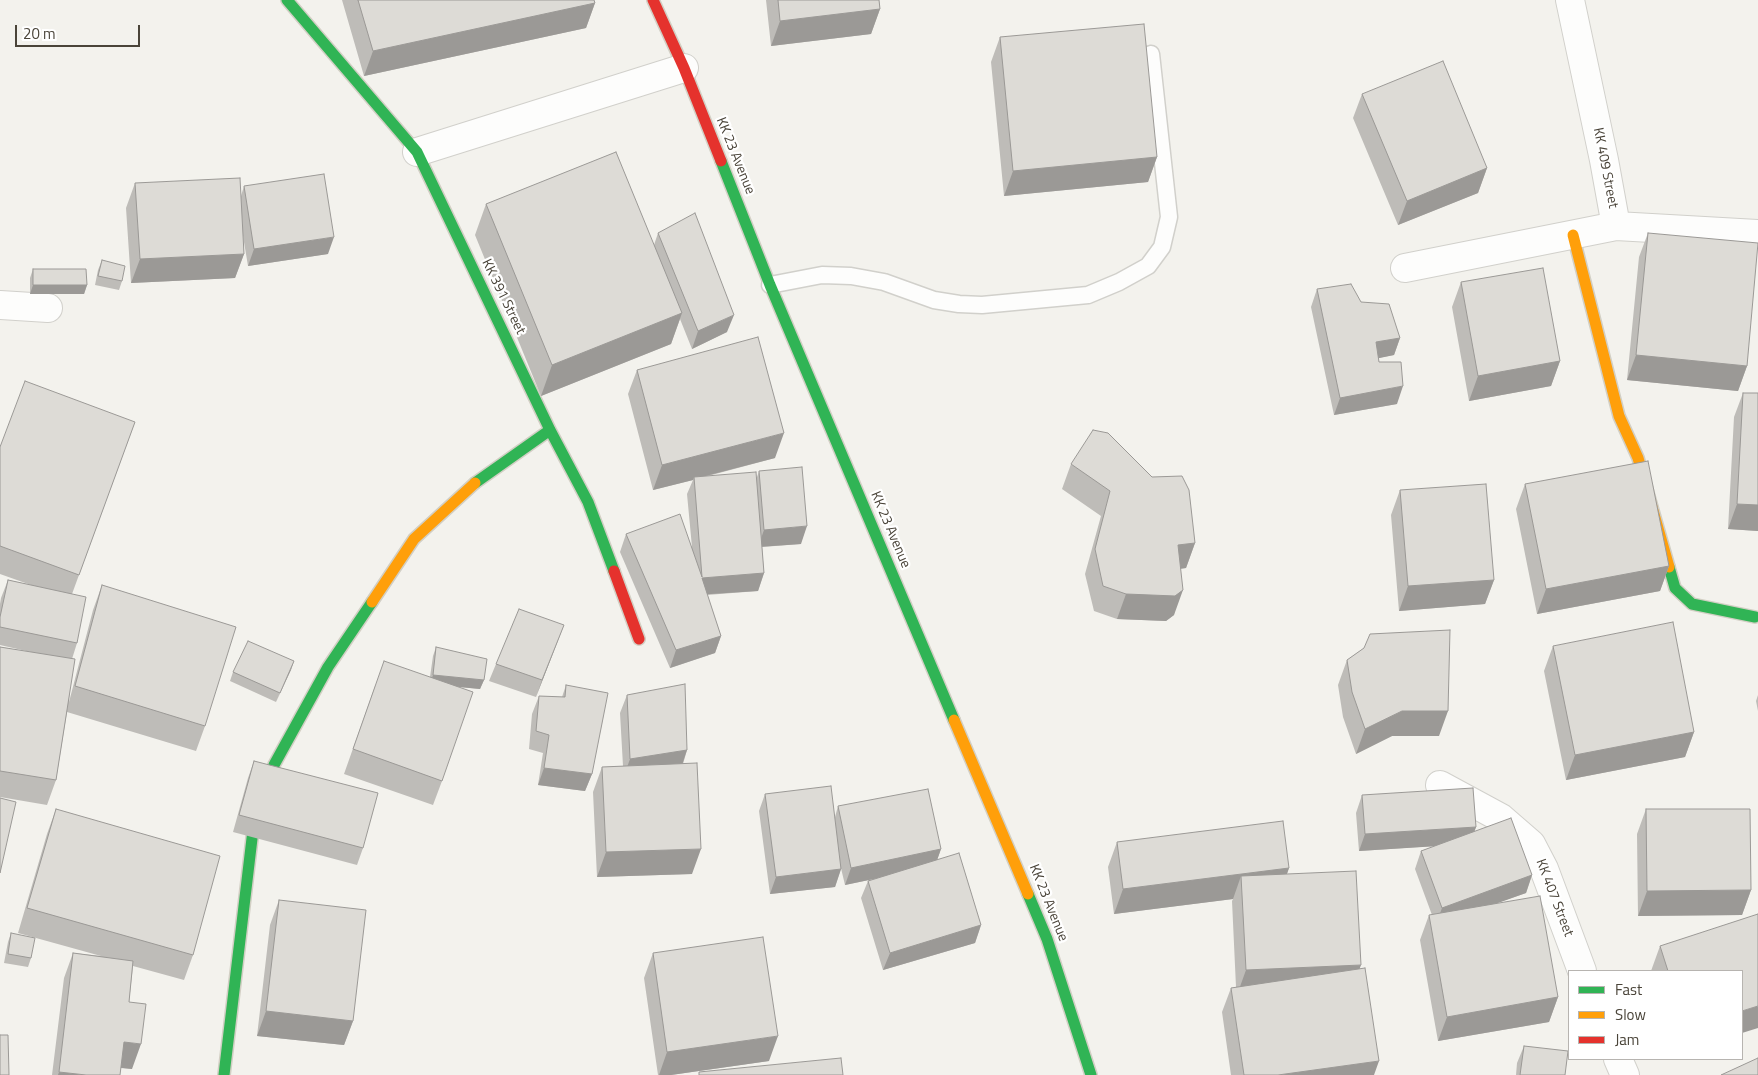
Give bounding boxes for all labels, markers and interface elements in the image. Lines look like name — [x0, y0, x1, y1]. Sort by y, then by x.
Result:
scale bar — [18, 15, 142, 47]
text: 20 m — [23, 22, 56, 45]
street label: KK 23 Avenue — [712, 115, 758, 197]
street label: KK 409 Street — [1589, 126, 1621, 210]
street label: KK 391 Street — [478, 257, 528, 337]
street label: KK 23 Avenue — [866, 489, 914, 571]
street label: KK 407 Street — [1532, 857, 1576, 939]
street label: KK 23 Avenue — [1025, 862, 1071, 944]
legend — [1568, 970, 1743, 1060]
text: Fast — [1615, 978, 1642, 1001]
text: Slow — [1615, 1003, 1646, 1026]
text: Jam — [1615, 1028, 1639, 1051]

